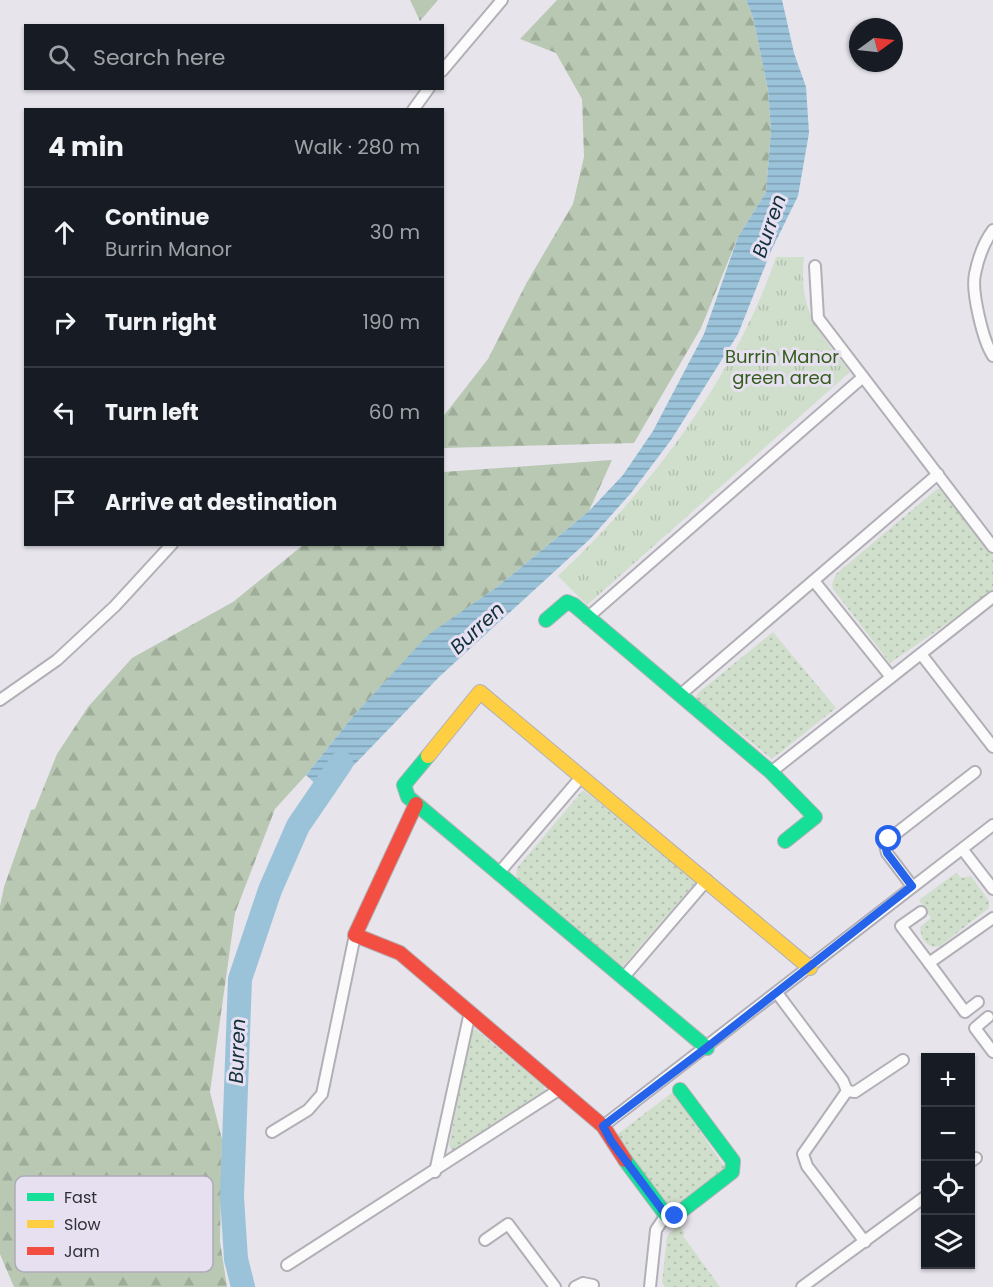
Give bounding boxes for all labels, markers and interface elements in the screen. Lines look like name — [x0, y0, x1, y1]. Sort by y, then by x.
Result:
north arrow — [849, 18, 903, 72]
search box — [24, 24, 444, 90]
icon: search — [45, 41, 78, 74]
text: Search here — [93, 42, 226, 73]
text: 4 min — [48, 129, 124, 165]
text: Walk · 280 m — [294, 133, 420, 161]
water label: Burren — [745, 191, 793, 261]
text: Continue — [105, 202, 209, 233]
icon: ahead — [48, 216, 81, 249]
text: 30 m — [370, 218, 420, 246]
text: Burrin Manor — [105, 235, 232, 263]
icon: right — [48, 306, 81, 339]
text: Turn right — [105, 307, 216, 338]
text: 190 m — [363, 308, 420, 336]
park label: Burrin Manor green area — [725, 344, 839, 390]
icon: left — [48, 396, 81, 429]
text: Turn left — [105, 397, 199, 428]
text: 60 m — [369, 398, 420, 426]
icon: arrive — [48, 486, 81, 519]
text: Arrive at destination — [105, 487, 337, 518]
water label: Burren — [444, 596, 510, 660]
route start — [875, 825, 901, 851]
water label: Burren — [222, 1018, 252, 1084]
map controls — [921, 1053, 975, 1269]
button: + — [921, 1053, 975, 1107]
button: − — [921, 1107, 975, 1161]
button: locate — [921, 1161, 975, 1215]
legend — [15, 1176, 213, 1272]
text: Fast — [64, 1186, 97, 1209]
route end — [661, 1202, 687, 1228]
text: Slow — [64, 1213, 101, 1236]
button: layers — [921, 1215, 975, 1269]
text: Jam — [64, 1240, 100, 1263]

